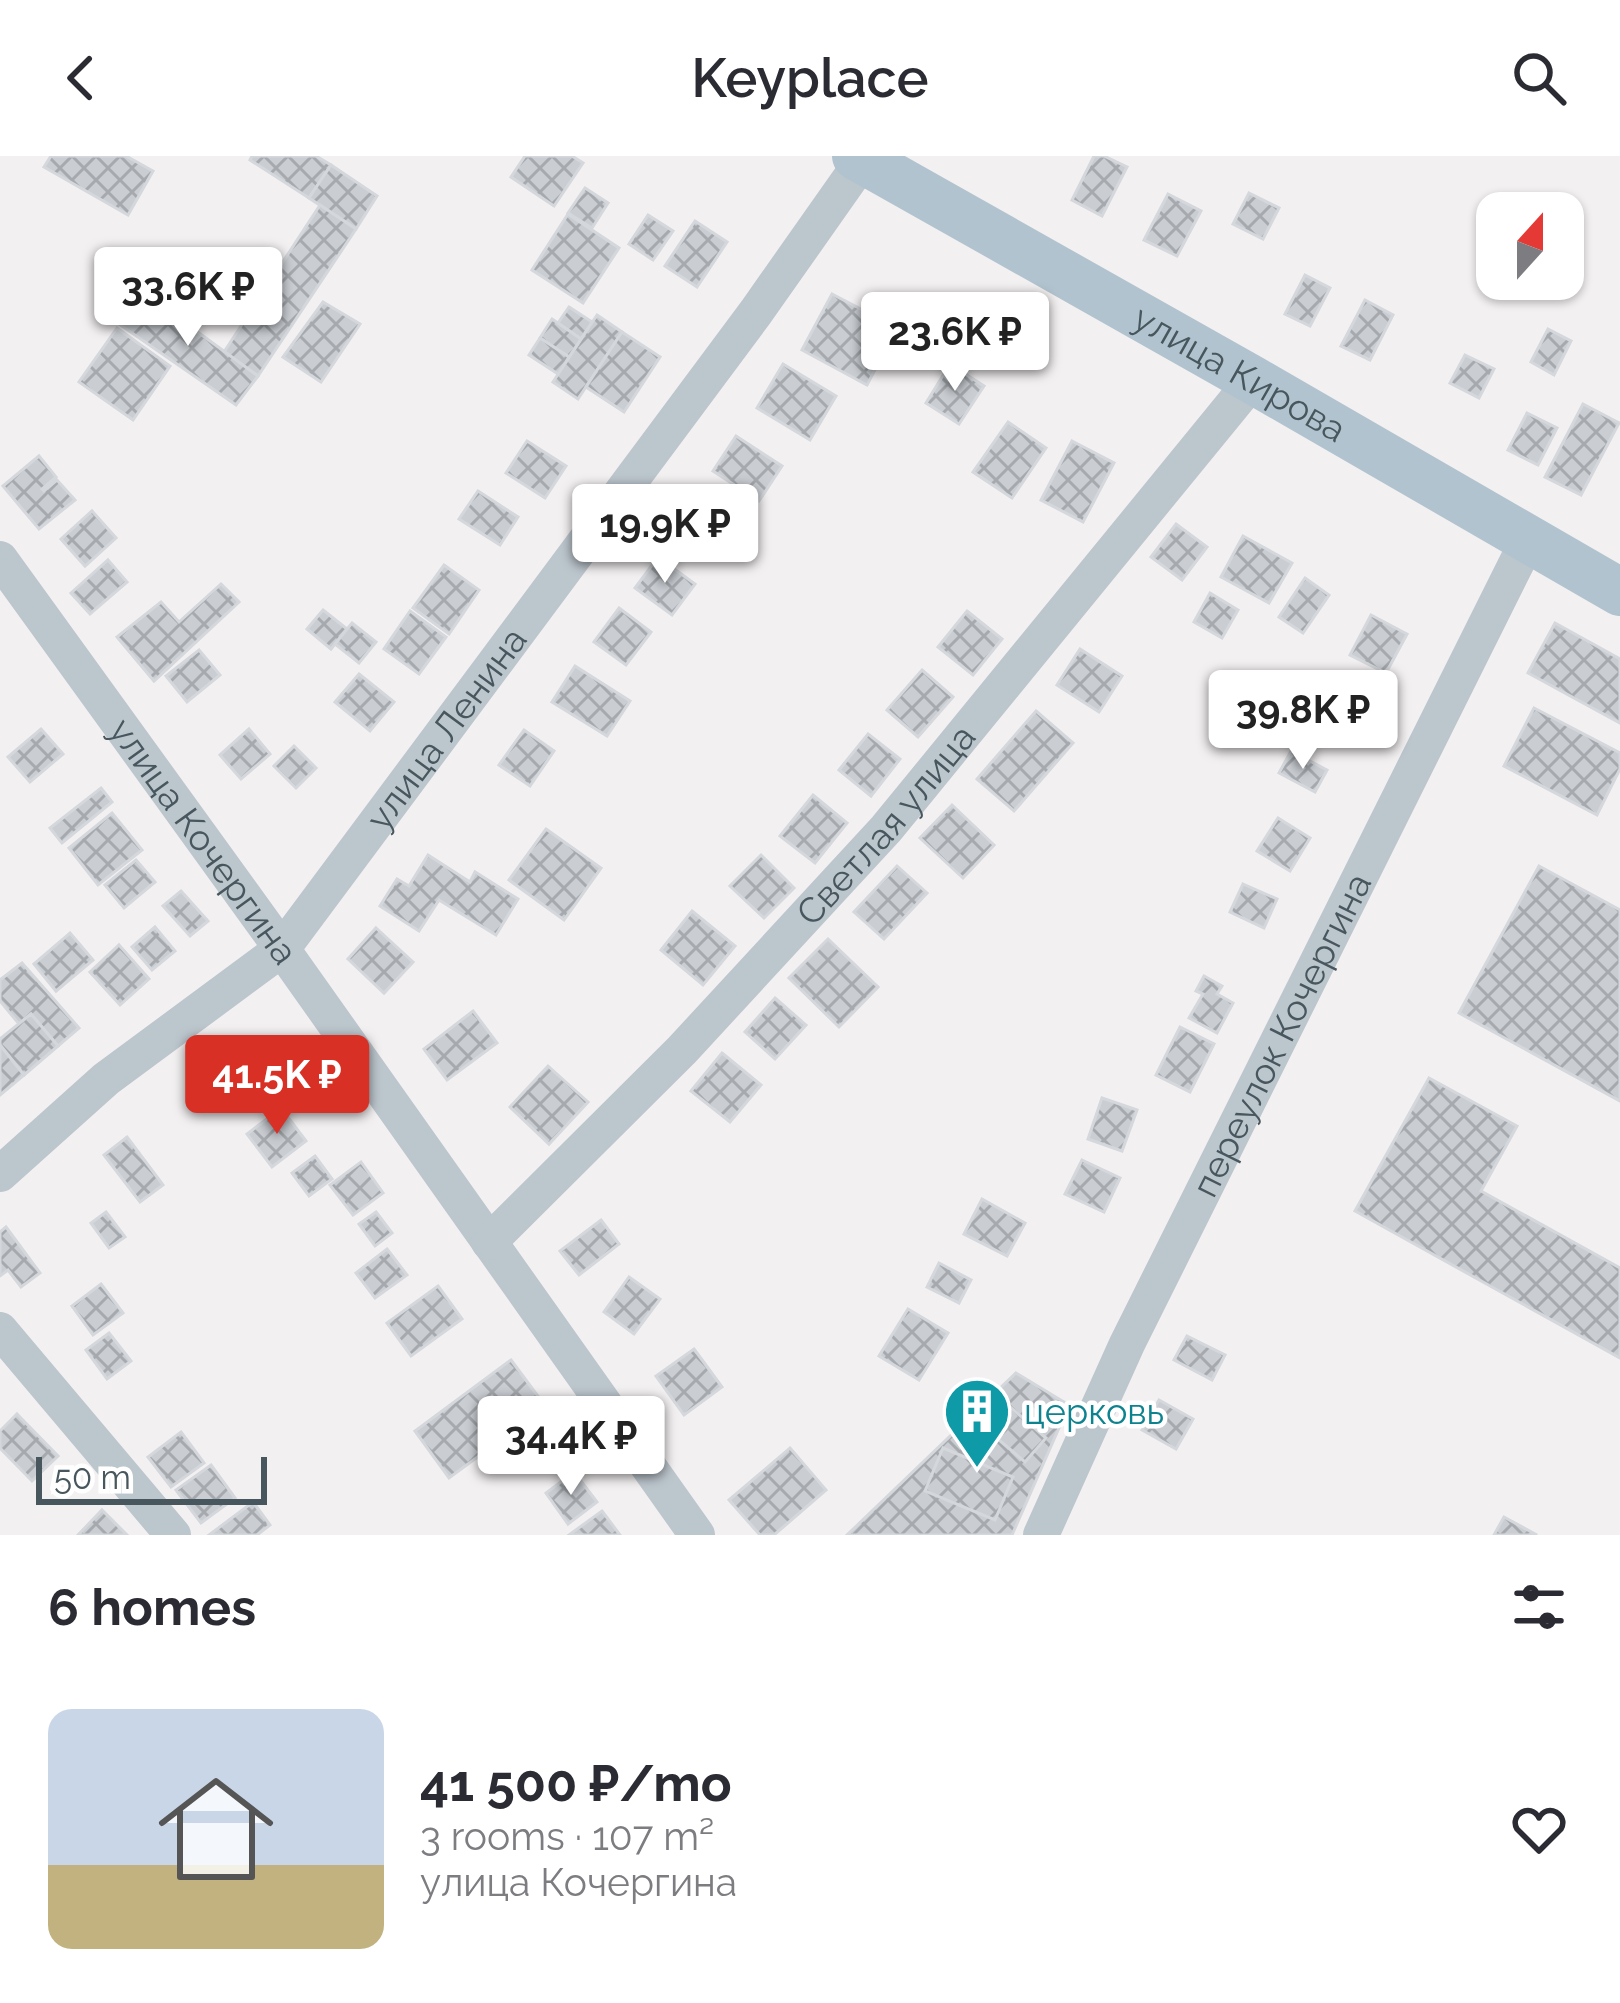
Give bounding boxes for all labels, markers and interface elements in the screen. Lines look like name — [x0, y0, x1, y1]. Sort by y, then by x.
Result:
icon: back — [48, 45, 114, 111]
icon: search — [1506, 45, 1572, 111]
text: Keyplace — [691, 46, 929, 110]
north arrow — [1476, 192, 1584, 300]
map controls — [1476, 192, 1584, 300]
pin: 33.6K ₽ — [77, 247, 299, 349]
text: 33.6K ₽ — [121, 263, 255, 309]
pin: 23.6K ₽ — [844, 292, 1066, 394]
street label: улица Кирова — [1126, 296, 1354, 450]
text: 23.6K ₽ — [888, 308, 1022, 354]
pin: 19.9K ₽ — [554, 484, 776, 586]
text: 19.9K ₽ — [599, 500, 731, 546]
street label: улица Ленина — [357, 619, 535, 838]
pin: 39.8K ₽ — [1192, 670, 1414, 772]
text: 39.8K ₽ — [1236, 686, 1370, 732]
street label: улица Кочергина — [101, 710, 307, 972]
street label: Светлая улица — [787, 716, 984, 933]
street label: переулок Кочергина — [1183, 866, 1379, 1203]
pin: 41.5K ₽ — [166, 1035, 388, 1137]
text: 41.5K ₽ — [212, 1051, 342, 1097]
building icon: церковь — [942, 1376, 1012, 1470]
place label: церковь — [1024, 1390, 1164, 1432]
pin: 34.4K ₽ — [460, 1396, 682, 1498]
text: 34.4K ₽ — [505, 1412, 637, 1458]
scale bar — [36, 1451, 267, 1504]
text: 50 m — [54, 1458, 131, 1497]
icon: filters — [1506, 1574, 1572, 1640]
text: 6 homes — [48, 1577, 256, 1637]
text: 41 500 ₽/mo — [420, 1753, 732, 1813]
icon: home — [144, 1757, 288, 1901]
icon: heart — [1506, 1796, 1572, 1862]
text: 3 rooms · 107 m² — [420, 1813, 714, 1859]
text: улица Кочергина — [420, 1859, 737, 1905]

